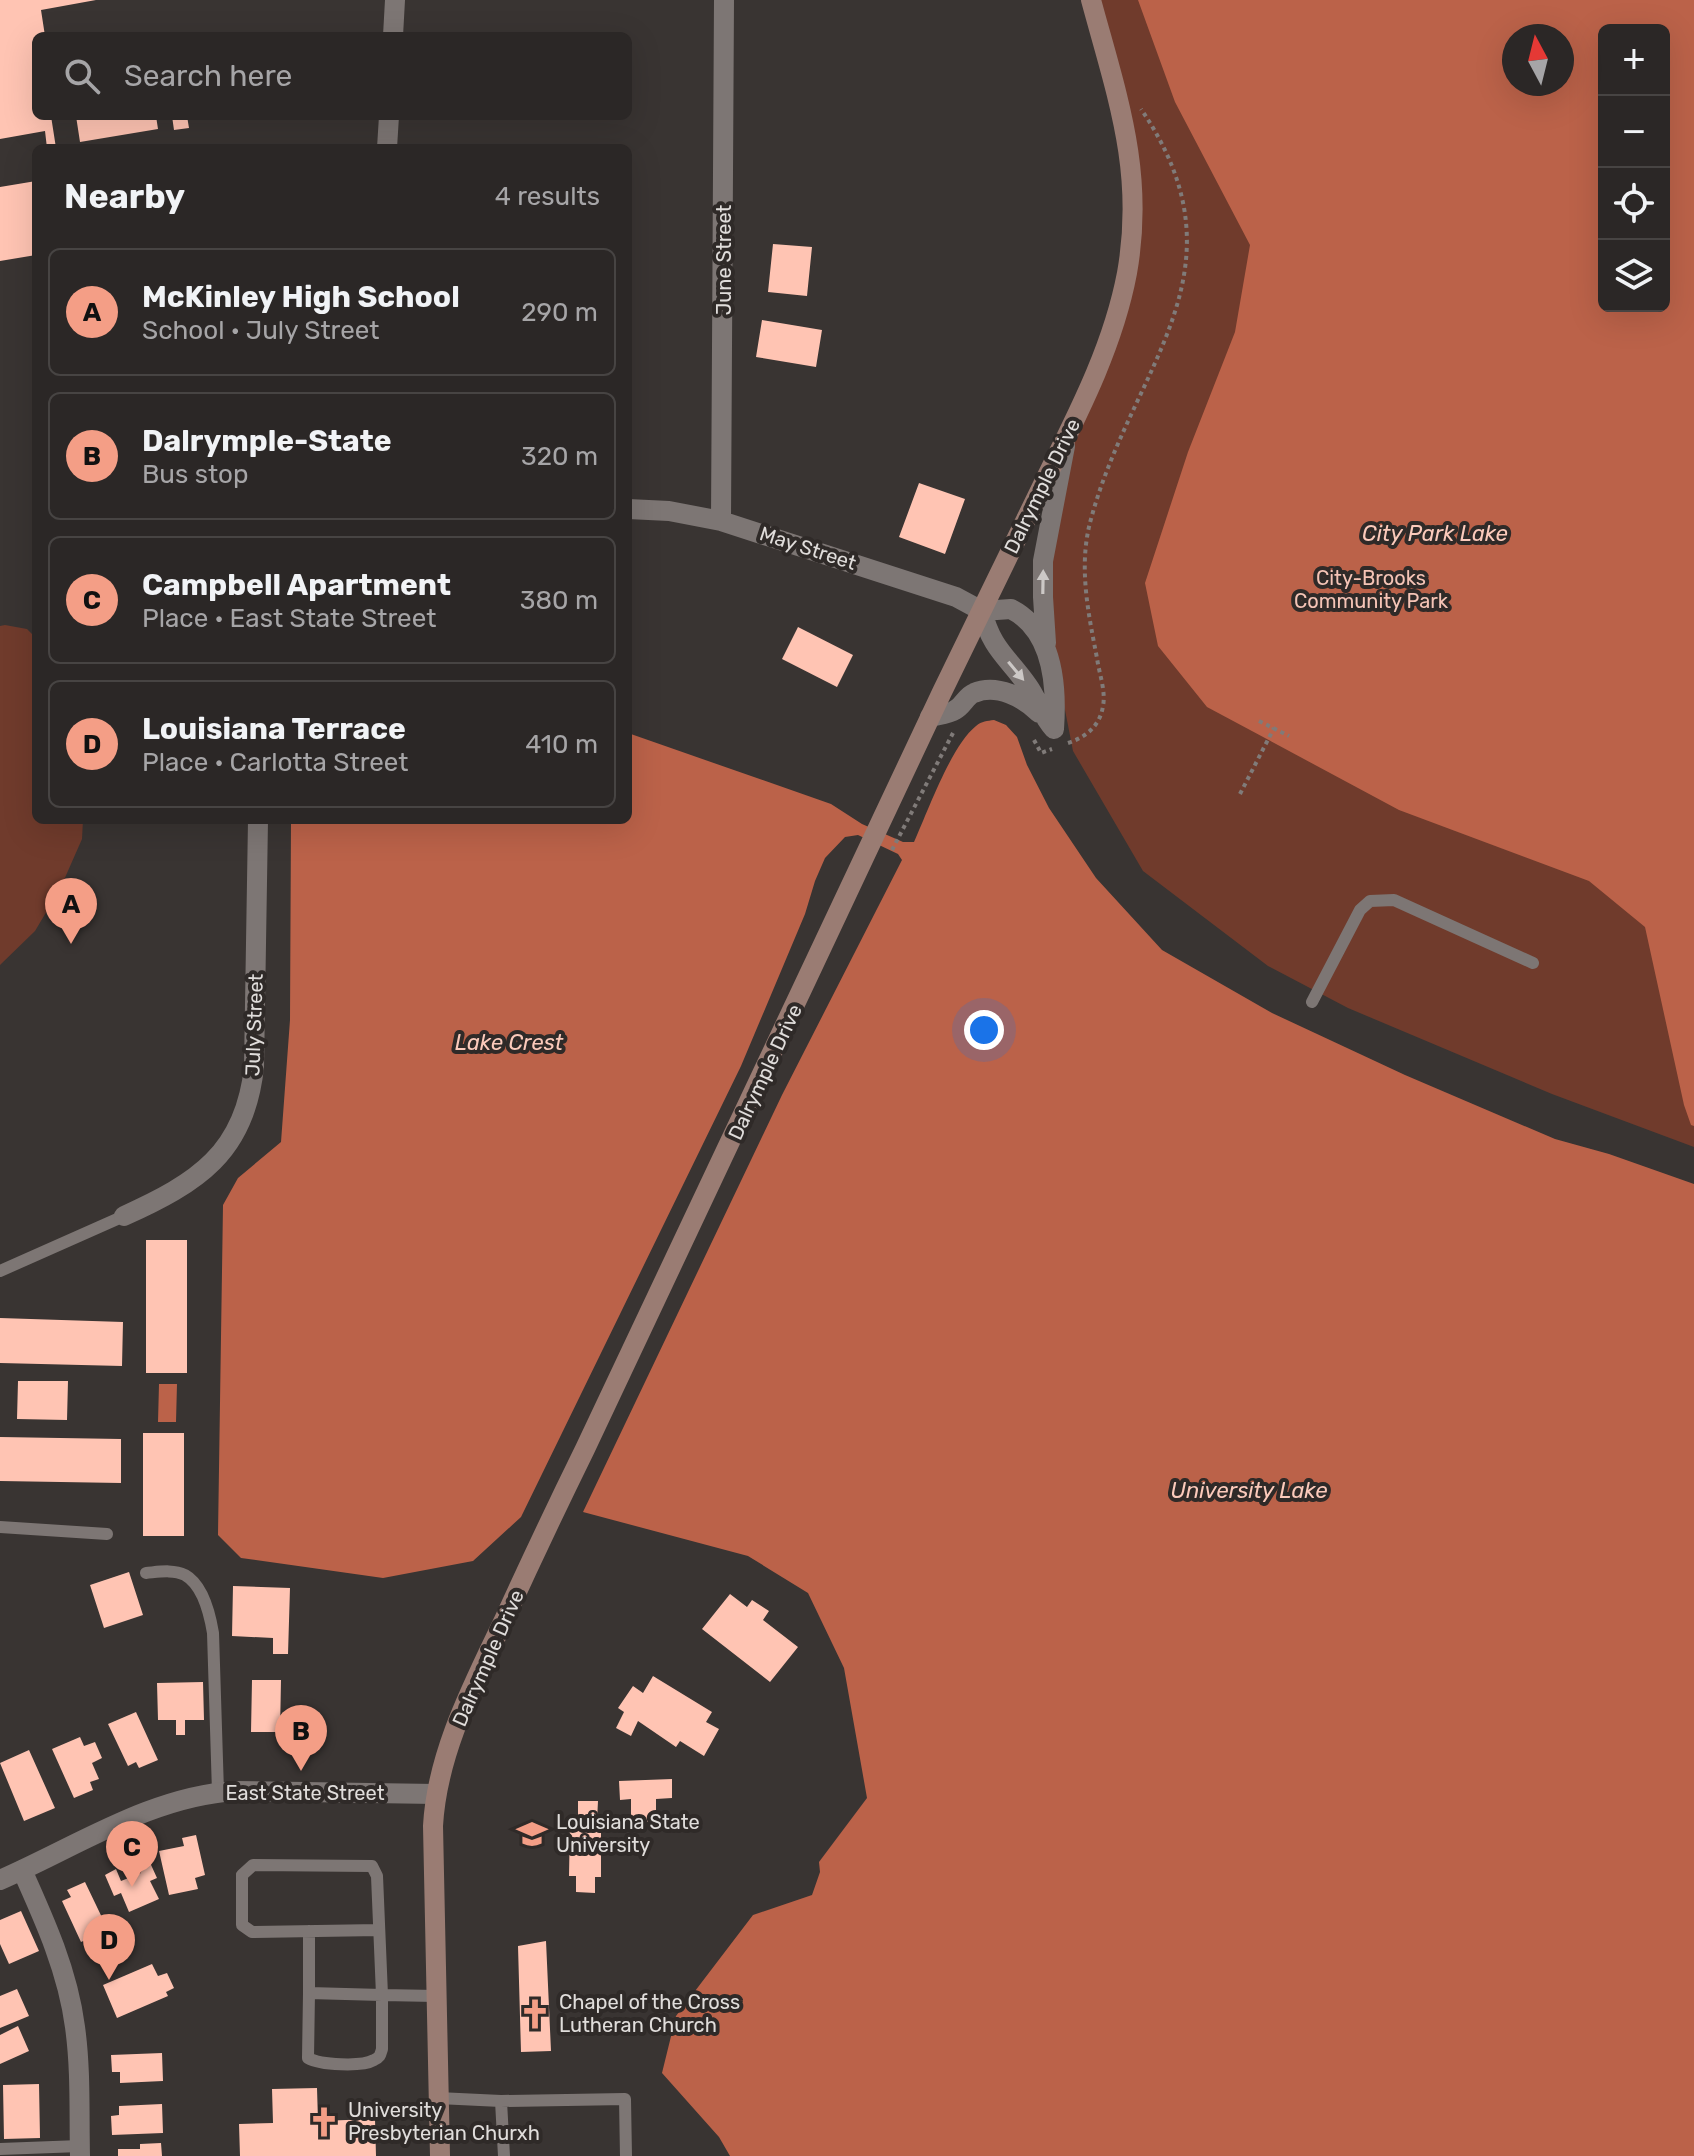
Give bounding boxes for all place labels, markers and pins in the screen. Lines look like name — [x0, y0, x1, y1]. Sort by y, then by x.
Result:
pin: A — [45, 878, 97, 944]
pin: B — [275, 1705, 327, 1771]
place label: Louisiana State University — [556, 1810, 700, 1857]
school or university icon: Louisiana State University — [515, 1817, 549, 1851]
pin: C — [106, 1821, 158, 1887]
pin: D — [83, 1914, 135, 1980]
place label: Chapel of the Cross Lutheran Church — [559, 1990, 740, 2037]
church icon: Chapel of the Cross Lutheran Church — [518, 1997, 552, 2031]
place label: University Presbyterian Churxh — [348, 2098, 540, 2145]
church icon: University Presbyterian Churxh — [307, 2105, 341, 2139]

